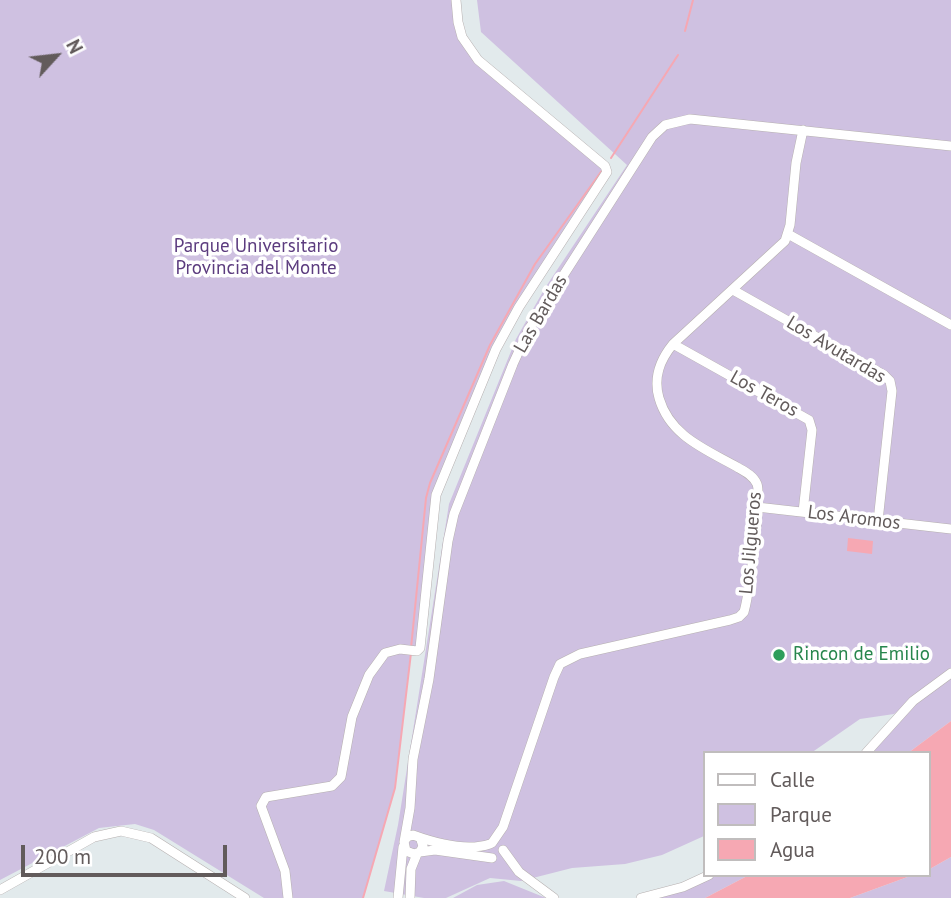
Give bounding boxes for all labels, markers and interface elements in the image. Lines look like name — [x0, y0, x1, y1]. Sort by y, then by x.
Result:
north arrow — [21, 21, 91, 91]
text: N — [61, 35, 88, 57]
park label: Parque Universitario Provincia del Monte — [174, 236, 338, 280]
street label: Las Bardas — [509, 271, 573, 357]
street label: Los Avutardas — [782, 311, 890, 389]
street label: Los Teros — [726, 366, 802, 422]
street label: Los Jilgueros — [735, 491, 767, 595]
street label: Los Aromos — [806, 501, 902, 535]
place label: Rincon de Emilio — [793, 644, 930, 666]
marker: Rincon de Emilio — [771, 647, 787, 663]
legend — [702, 751, 930, 877]
text: Calle — [770, 766, 815, 793]
text: Parque — [770, 801, 832, 828]
scale bar — [24, 832, 231, 876]
text: Agua — [770, 836, 815, 863]
text: 200 m — [34, 843, 91, 870]

